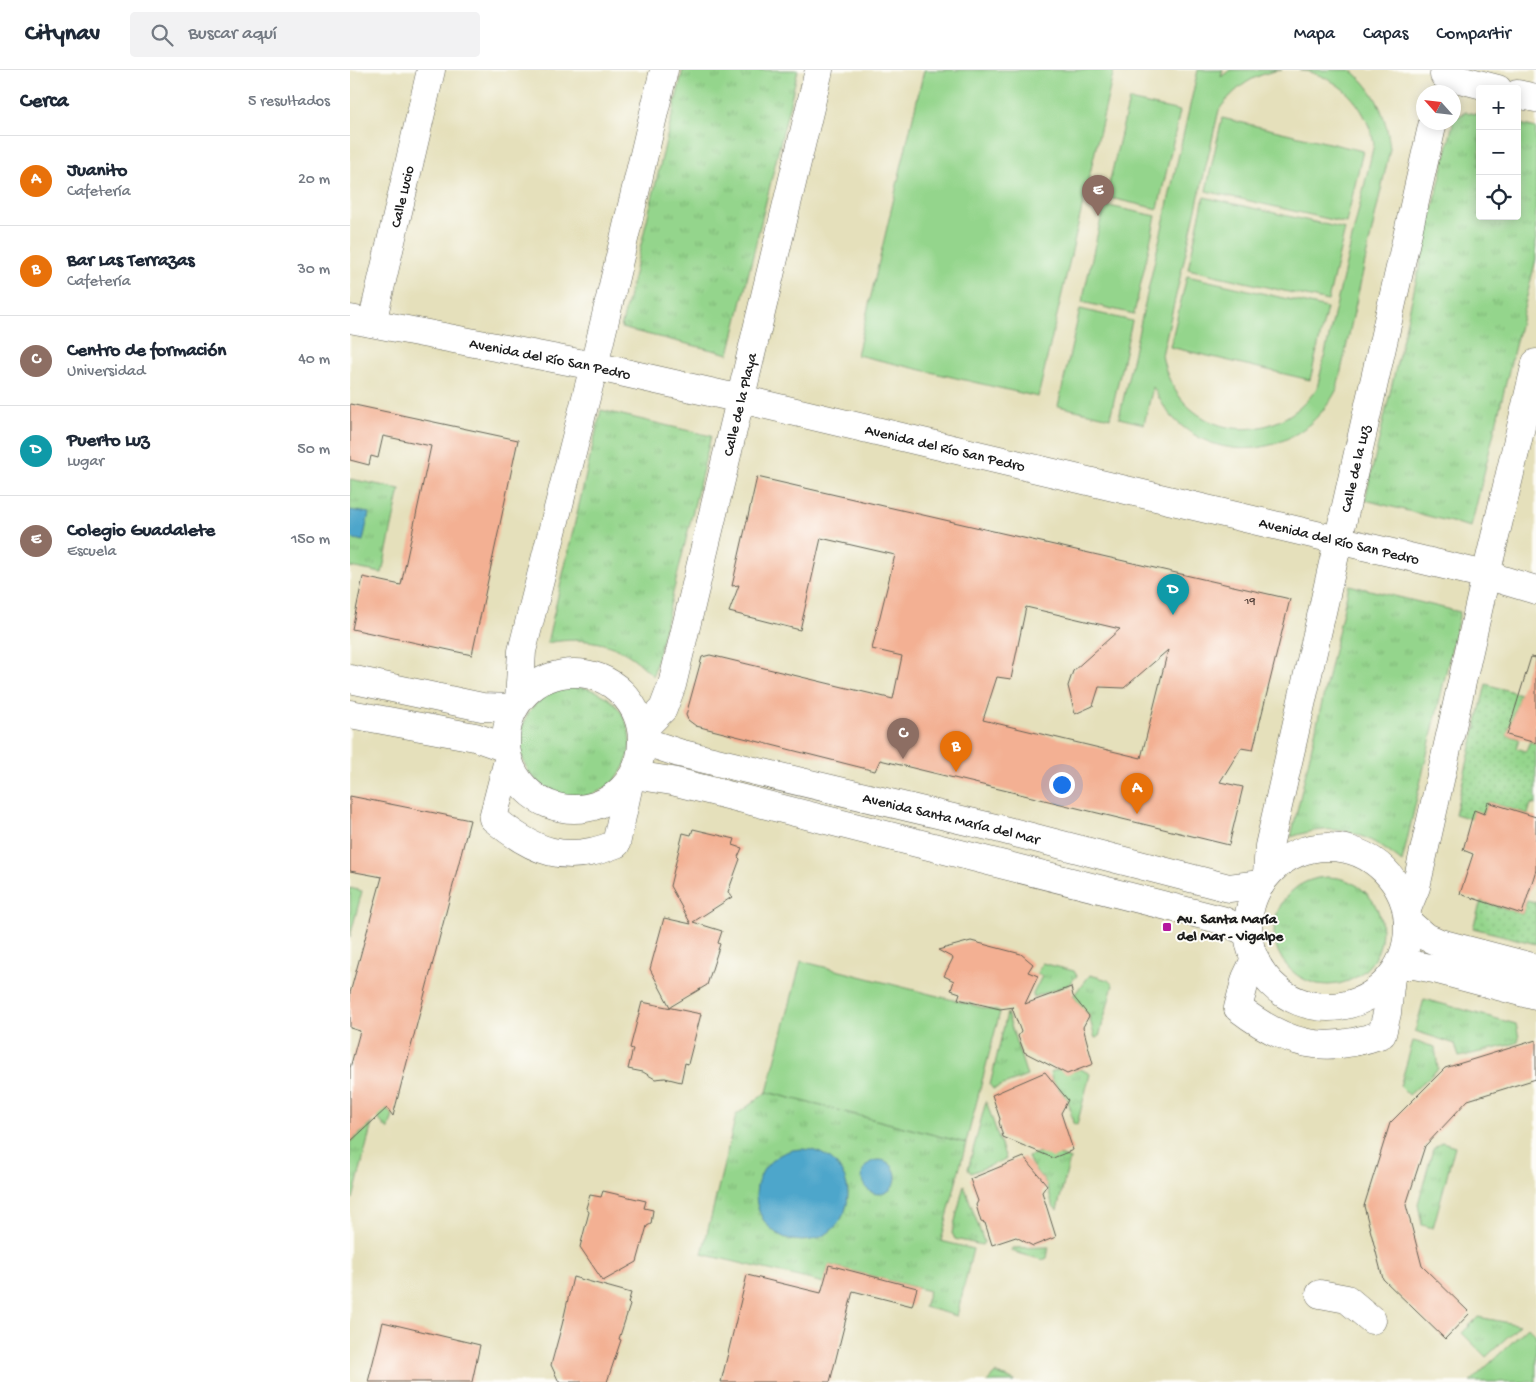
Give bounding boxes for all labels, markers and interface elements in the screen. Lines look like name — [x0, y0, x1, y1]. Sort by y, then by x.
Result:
search box — [130, 12, 480, 57]
text: Citynav — [25, 20, 100, 49]
icon: search — [148, 21, 176, 49]
text: Buscar aquí — [188, 23, 277, 46]
text: Mapa — [1294, 24, 1335, 45]
text: Capas — [1363, 24, 1408, 45]
text: Compartir — [1436, 24, 1511, 45]
north arrow — [1416, 85, 1461, 130]
map controls — [1476, 85, 1521, 220]
button: + — [1476, 85, 1521, 130]
text: Cerca — [20, 90, 68, 115]
text: 5 resultados — [248, 93, 330, 112]
button: − — [1476, 130, 1521, 175]
text: Juanito — [67, 160, 127, 183]
street label: Calle Lucio — [388, 164, 419, 230]
text: A — [31, 171, 41, 190]
text: 20 m — [298, 171, 330, 190]
pin: E — [1082, 175, 1114, 216]
button: locate — [1476, 175, 1521, 220]
text: Cafetería — [67, 183, 131, 202]
text: Bar Las Terrazas — [67, 250, 195, 273]
text: B — [32, 261, 40, 280]
text: 30 m — [297, 261, 330, 280]
text: Cafetería — [67, 273, 131, 292]
street label: Avenida del Río San Pedro — [468, 335, 632, 385]
text: Centro de formación — [67, 340, 226, 363]
text: C — [32, 351, 40, 370]
text: 40 m — [298, 351, 330, 370]
street label: Calle de la Playa — [720, 351, 762, 458]
text: Universidad — [67, 363, 145, 382]
street label: Avenida del Río San Pedro — [863, 422, 1027, 477]
street label: Calle de la Luz — [1338, 423, 1375, 514]
text: Puerto Luz — [67, 430, 149, 453]
text: D — [31, 441, 41, 460]
text: 50 m — [297, 441, 330, 460]
text: Lugar — [67, 453, 104, 472]
street label: Avenida del Río San Pedro — [1257, 515, 1421, 570]
text: Colegio Guadalete — [67, 520, 215, 543]
text: E — [31, 531, 41, 550]
text: 150 m — [291, 531, 330, 550]
text: Escuela — [67, 543, 116, 562]
pin: D — [1157, 574, 1189, 615]
house number: 19 — [1244, 595, 1255, 609]
pin: C — [887, 718, 919, 759]
pin: B — [940, 731, 972, 772]
your location — [1049, 772, 1075, 798]
pin: A — [1121, 773, 1153, 814]
street label: Avenida Santa María del Mar — [861, 790, 1043, 850]
place label: Av. Santa María del Mar - Vigalpe — [1176, 911, 1284, 946]
marker: Av. Santa María del Mar - Vigalpe — [1161, 921, 1173, 933]

